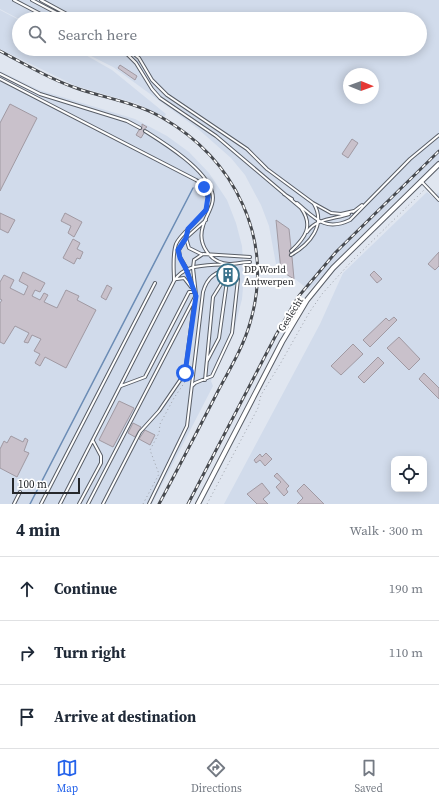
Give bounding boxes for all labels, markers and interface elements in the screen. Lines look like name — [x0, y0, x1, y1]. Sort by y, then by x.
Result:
search box — [12, 12, 427, 56]
icon: search — [26, 23, 48, 45]
text: Search here — [58, 24, 137, 45]
north arrow — [343, 68, 379, 104]
route end — [195, 178, 213, 196]
building icon: DP World Antwerpen — [215, 262, 241, 288]
place label: DP World Antwerpen — [244, 263, 294, 288]
street label: Geslecht — [275, 294, 306, 334]
route start — [176, 364, 194, 382]
map controls — [391, 456, 427, 492]
button: locate — [391, 456, 427, 492]
scale bar — [12, 476, 80, 495]
text: 100 m — [18, 477, 47, 492]
text: 4 min — [16, 518, 60, 542]
text: Walk · 300 m — [350, 522, 423, 539]
icon: ahead — [16, 578, 38, 600]
text: Continue — [54, 578, 117, 599]
text: 190 m — [389, 580, 423, 597]
icon: right — [16, 642, 38, 664]
text: Turn right — [54, 642, 126, 663]
text: 110 m — [389, 644, 423, 661]
icon: arrive — [16, 706, 38, 728]
text: Arrive at destination — [54, 706, 196, 727]
tab: Map — [56, 757, 78, 796]
tab: Directions — [191, 757, 242, 796]
tab: Saved — [354, 757, 383, 796]

